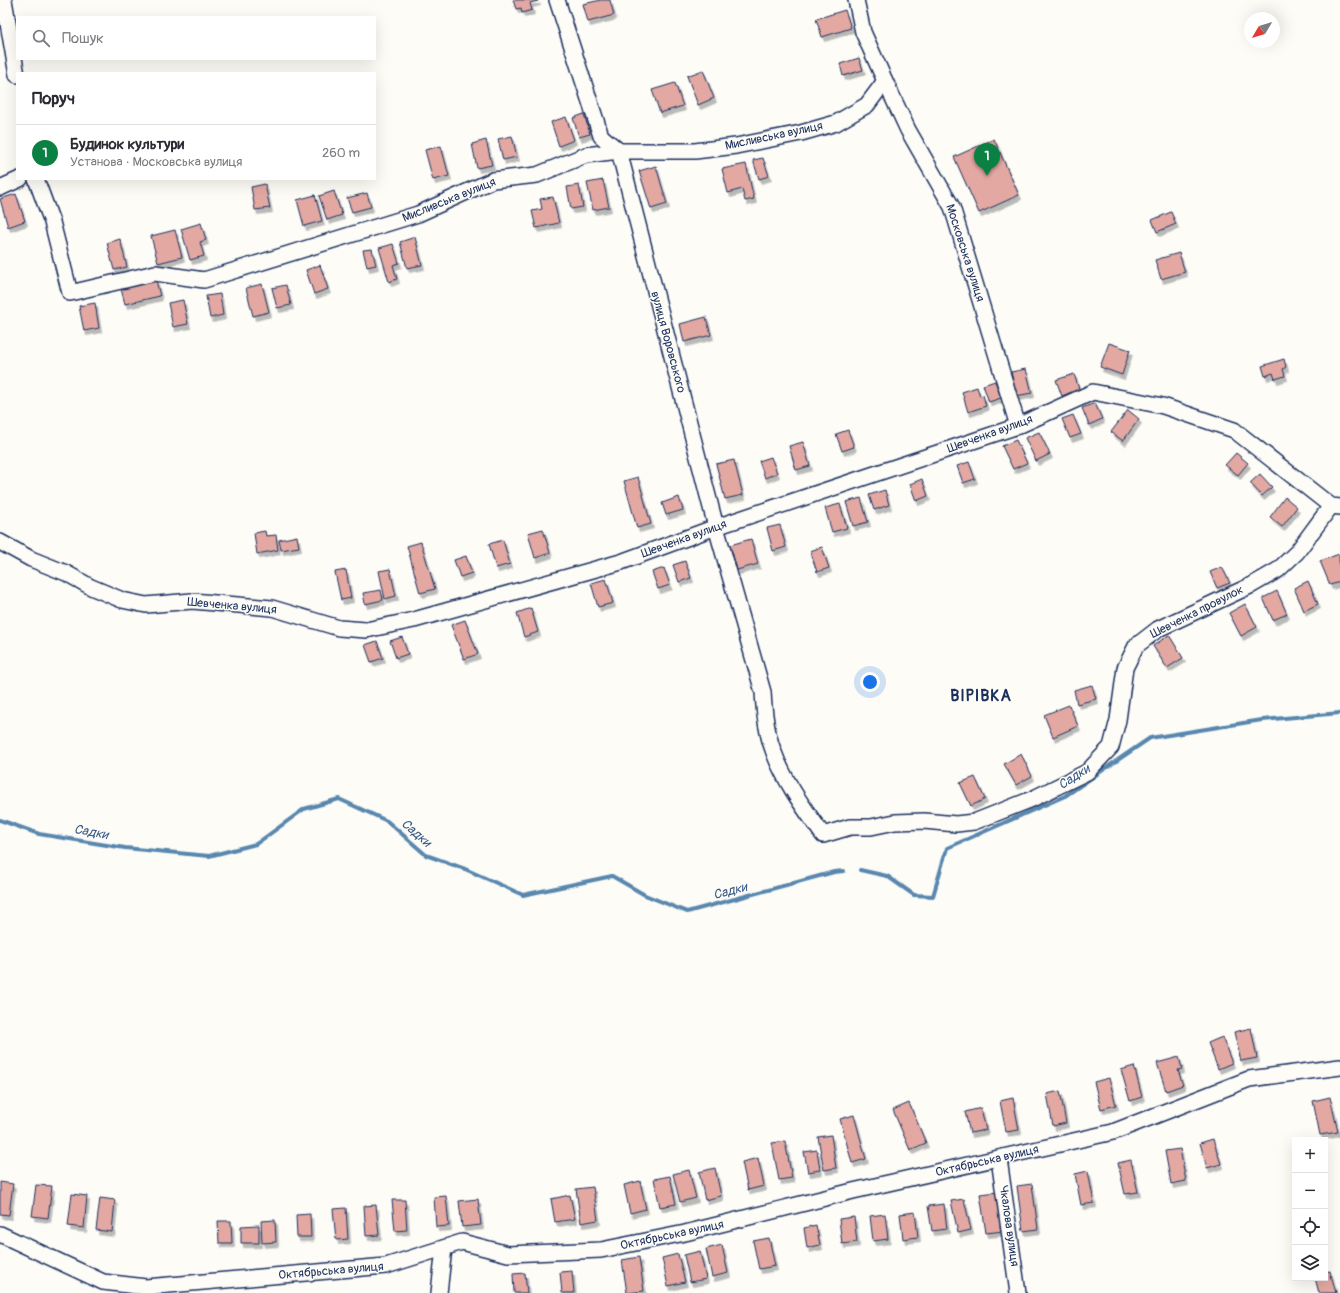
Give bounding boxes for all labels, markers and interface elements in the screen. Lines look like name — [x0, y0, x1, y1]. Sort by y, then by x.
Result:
north arrow — [1244, 12, 1280, 48]
search box — [16, 16, 376, 60]
icon: search — [30, 27, 52, 49]
text: Пошук — [62, 29, 104, 48]
text: Поруч — [32, 88, 75, 109]
street label: Мисливська вулиця — [724, 118, 825, 154]
text: Будинок культури — [70, 135, 184, 154]
pin: 1 — [974, 143, 1000, 176]
text: 1 — [42, 145, 48, 161]
text: 260 m — [322, 145, 360, 161]
text: Установа · Московська вулиця — [70, 154, 242, 170]
street label: Мисливська вулиця — [400, 174, 498, 226]
street label: Московська вулиця — [942, 202, 988, 304]
street label: вулиця Воровського — [647, 290, 689, 395]
street label: Шевченка вулиця — [945, 411, 1035, 456]
street label: Шевченка вулиця — [639, 516, 729, 561]
street label: Шевченка провулок — [1148, 582, 1246, 642]
street label: Шевченка вулиця — [187, 595, 278, 617]
your location — [860, 672, 880, 692]
district label: ВІРІВКА — [950, 686, 1012, 706]
water label: Садки — [1055, 760, 1095, 793]
water label: Садки — [398, 816, 436, 852]
water label: Садки — [73, 821, 111, 843]
water label: Садки — [711, 878, 751, 903]
map controls — [1292, 1137, 1328, 1281]
button: + — [1292, 1137, 1328, 1173]
street label: Октябрьська вулиця — [934, 1142, 1040, 1180]
button: − — [1292, 1173, 1328, 1209]
street label: Чкалова вулиця — [996, 1185, 1022, 1268]
button: locate — [1292, 1209, 1328, 1245]
street label: Октябрьська вулиця — [619, 1217, 725, 1253]
button: layers — [1292, 1245, 1328, 1281]
street label: Октябрьська вулиця — [278, 1259, 384, 1283]

